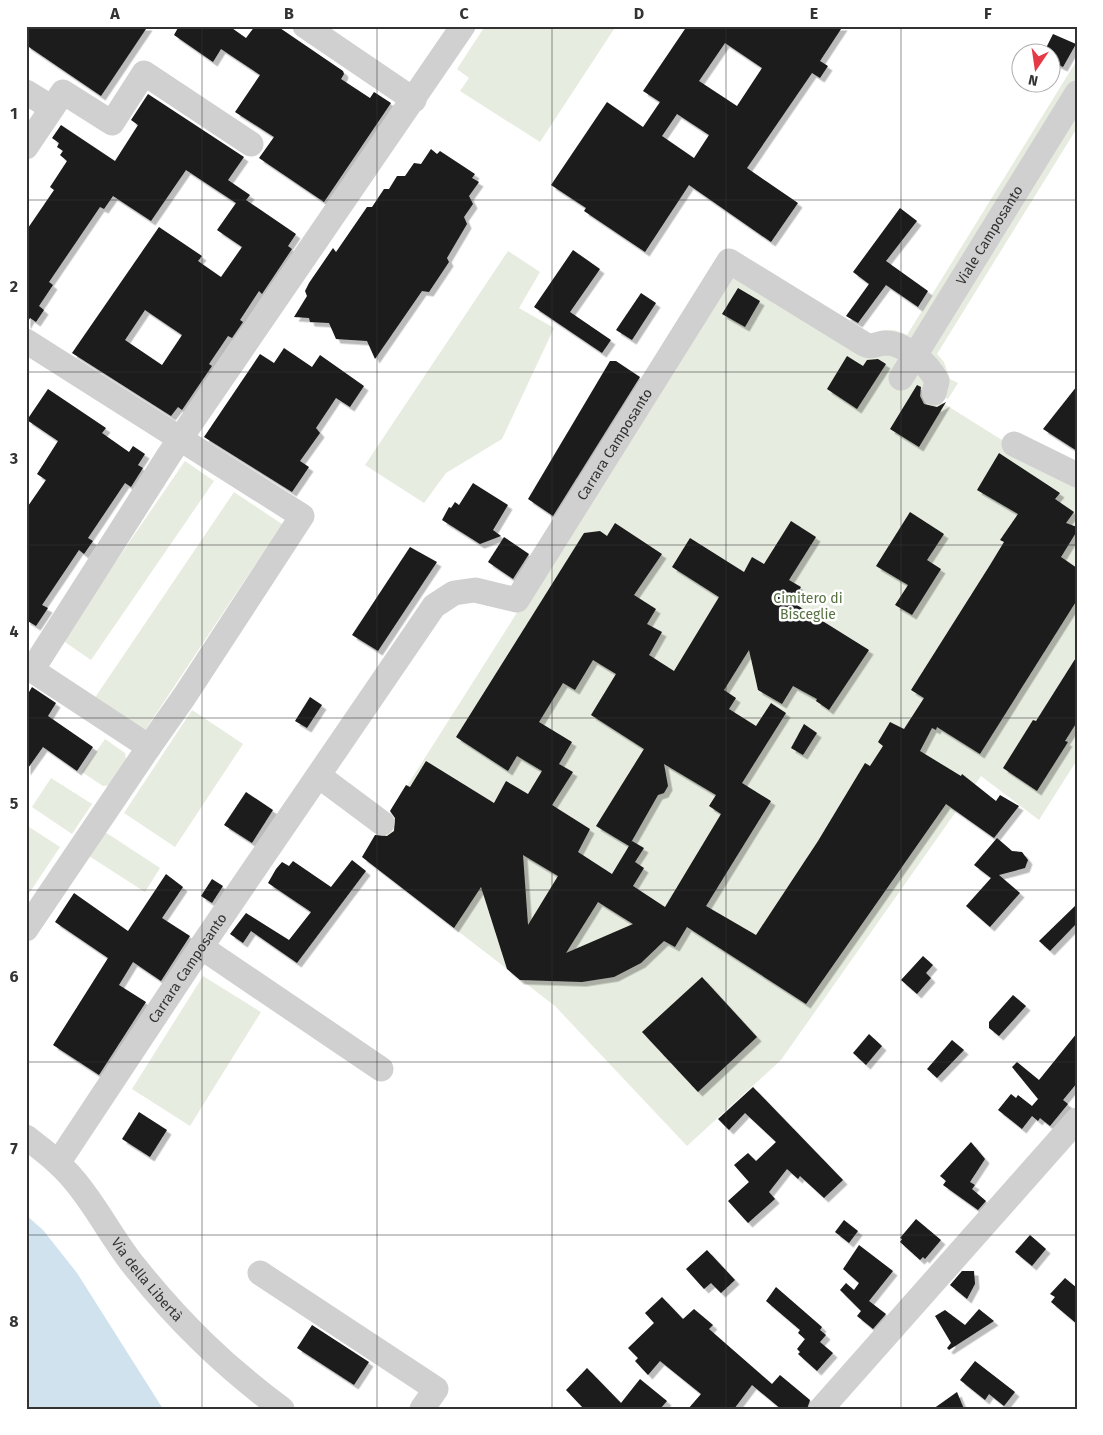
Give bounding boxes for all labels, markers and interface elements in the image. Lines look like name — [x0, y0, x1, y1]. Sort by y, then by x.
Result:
text: A — [109, 4, 120, 23]
text: B — [284, 4, 294, 23]
text: C — [459, 4, 469, 23]
text: D — [634, 4, 644, 23]
text: E — [810, 4, 818, 23]
text: F — [984, 4, 992, 23]
north arrow — [1010, 42, 1060, 92]
text: N — [1027, 71, 1040, 90]
text: 1 — [10, 104, 18, 123]
street label: Viale Camposanto — [952, 182, 1026, 288]
text: 2 — [10, 277, 18, 296]
street label: Carrara Camposanto — [573, 385, 656, 503]
text: 3 — [9, 449, 18, 468]
park label: Cimitero di Bisceglie — [773, 590, 843, 623]
text: 4 — [9, 622, 19, 641]
text: 5 — [10, 794, 19, 813]
street label: Carrara Camposanto — [145, 910, 230, 1026]
text: 6 — [9, 967, 19, 986]
text: 7 — [10, 1139, 18, 1158]
street label: Via della Libertà — [108, 1234, 186, 1325]
text: 8 — [9, 1312, 19, 1331]

